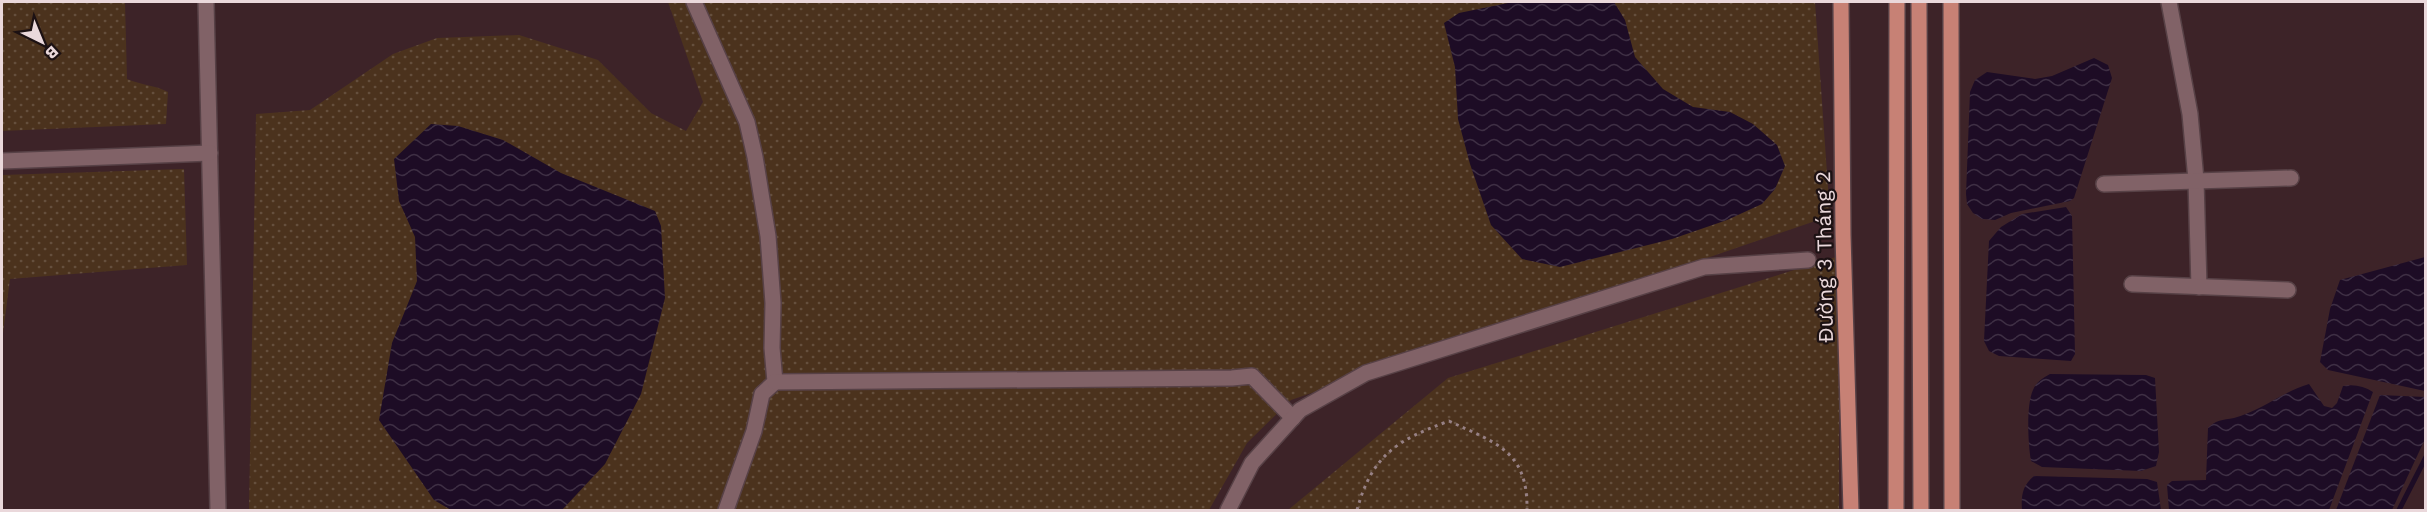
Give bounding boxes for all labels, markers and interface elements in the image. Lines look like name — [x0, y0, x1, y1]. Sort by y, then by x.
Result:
north arrow — [12, 12, 72, 72]
text: B — [41, 42, 62, 63]
street label: Đường 3 Tháng 2 — [1810, 171, 1838, 343]

